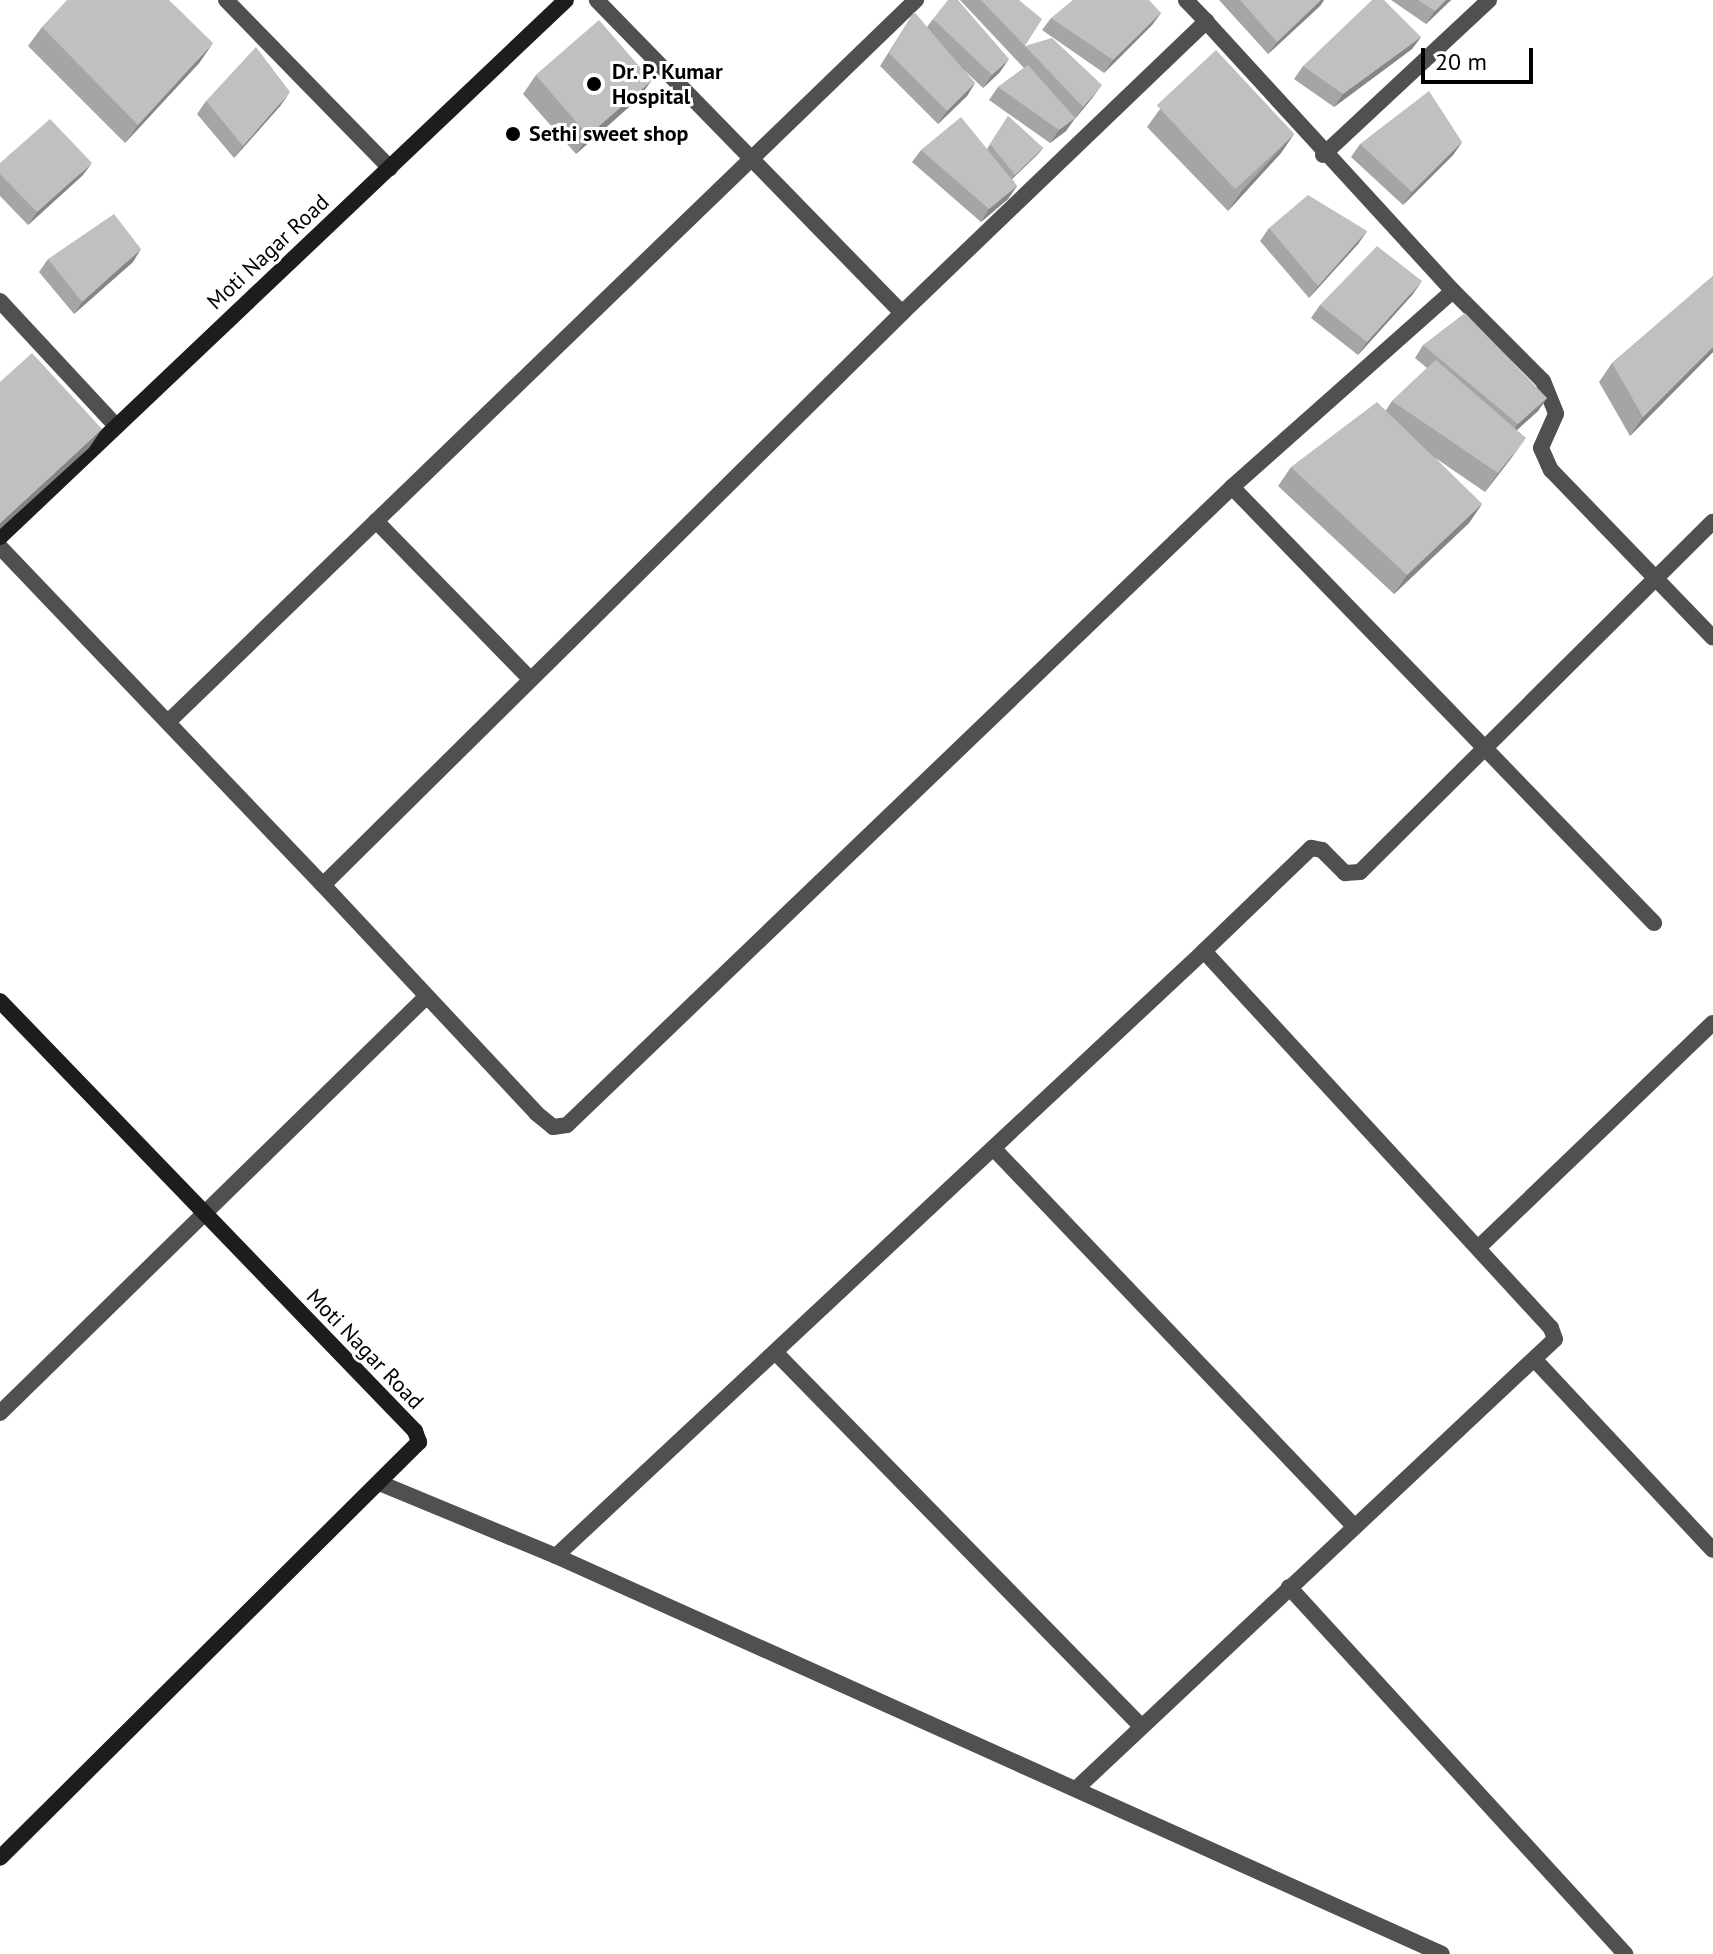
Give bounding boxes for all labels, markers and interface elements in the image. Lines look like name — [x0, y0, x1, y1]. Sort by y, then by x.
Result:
scale bar — [1425, 32, 1537, 82]
text: 20 m — [1435, 46, 1487, 77]
place label: Dr. P. Kumar Hospital — [612, 58, 726, 110]
marker: Dr. P. Kumar Hospital — [583, 73, 605, 95]
place label: Sethi sweet shop — [529, 121, 688, 147]
marker: Sethi sweet shop — [504, 125, 522, 143]
street label: Moti Nagar Road — [202, 189, 334, 315]
street label: Moti Nagar Road — [301, 1283, 429, 1415]

